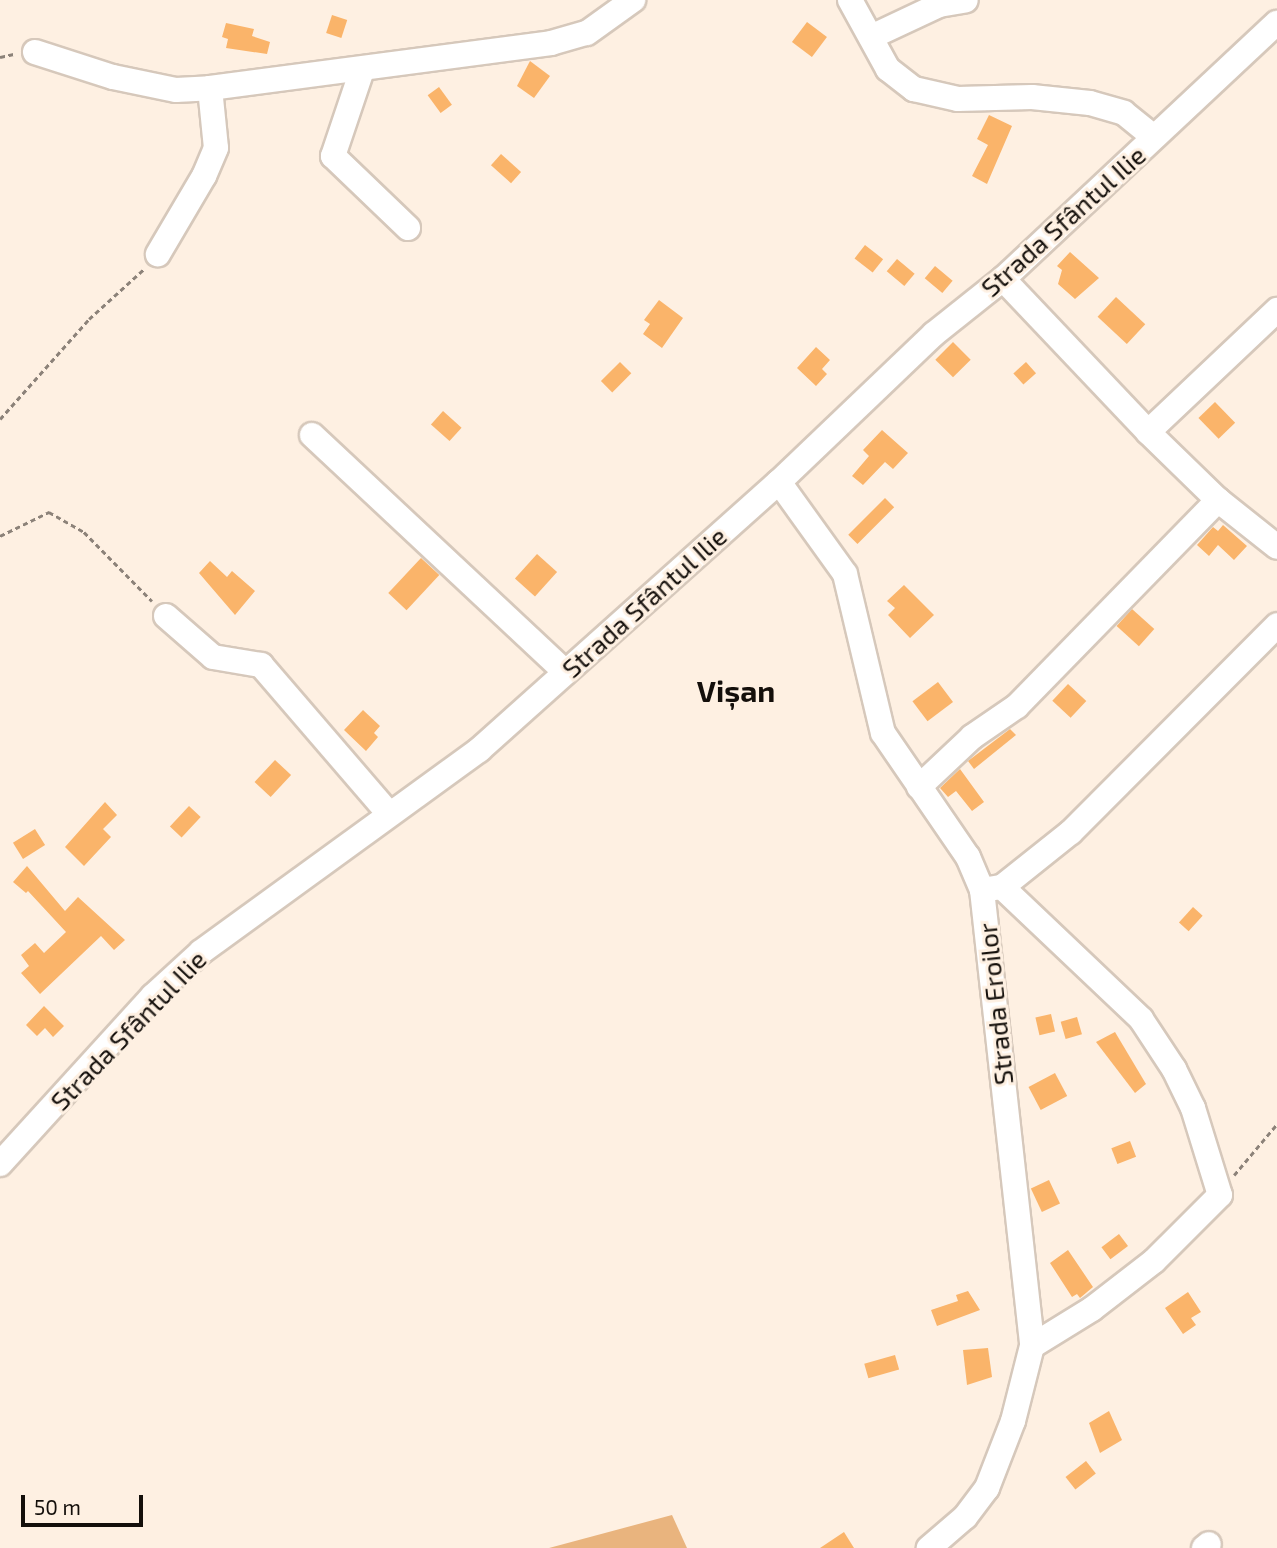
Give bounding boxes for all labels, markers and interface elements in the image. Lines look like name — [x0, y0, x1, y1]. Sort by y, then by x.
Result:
street label: Strada Sfântul Ilie — [974, 139, 1152, 303]
street label: Strada Sfântul Ilie — [555, 520, 733, 684]
district label: Vișan — [697, 672, 775, 708]
street label: Strada Eroilor — [971, 921, 1019, 1087]
street label: Strada Sfântul Ilie — [44, 943, 212, 1117]
scale bar — [24, 1482, 147, 1526]
text: 50 m — [34, 1494, 81, 1519]

